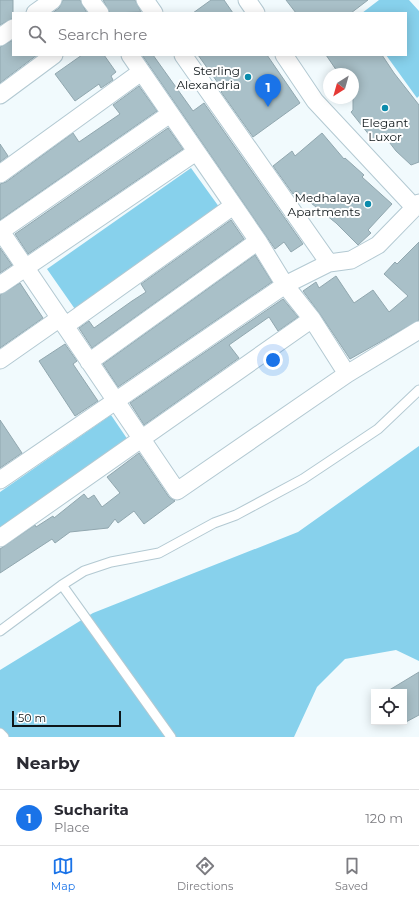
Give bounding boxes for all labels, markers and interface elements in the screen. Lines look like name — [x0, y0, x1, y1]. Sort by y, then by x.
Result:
search box — [12, 12, 407, 56]
icon: search — [26, 23, 48, 45]
text: Search here — [58, 25, 147, 44]
place label: Sterling Alexandria — [176, 63, 240, 92]
north arrow — [323, 68, 359, 104]
marker: Sterling Alexandria — [243, 72, 253, 82]
pin: 1 — [255, 74, 281, 107]
marker: Elegant Luxor — [380, 103, 390, 113]
place label: Elegant Luxor — [362, 115, 409, 144]
place label: Medhalaya Apartments — [288, 190, 360, 219]
marker: Medhalaya Apartments — [363, 199, 373, 209]
your location — [263, 350, 283, 370]
map controls — [371, 689, 407, 725]
button: locate — [371, 689, 407, 725]
scale bar — [12, 709, 121, 728]
text: 50 m — [18, 711, 46, 725]
text: Nearby — [16, 753, 80, 773]
text: Sucharita — [54, 800, 129, 819]
text: 1 — [26, 810, 32, 826]
text: 120 m — [365, 810, 403, 826]
text: Place — [54, 819, 90, 835]
tab: Map — [51, 855, 75, 893]
tab: Directions — [177, 855, 233, 893]
tab: Saved — [335, 855, 368, 893]

